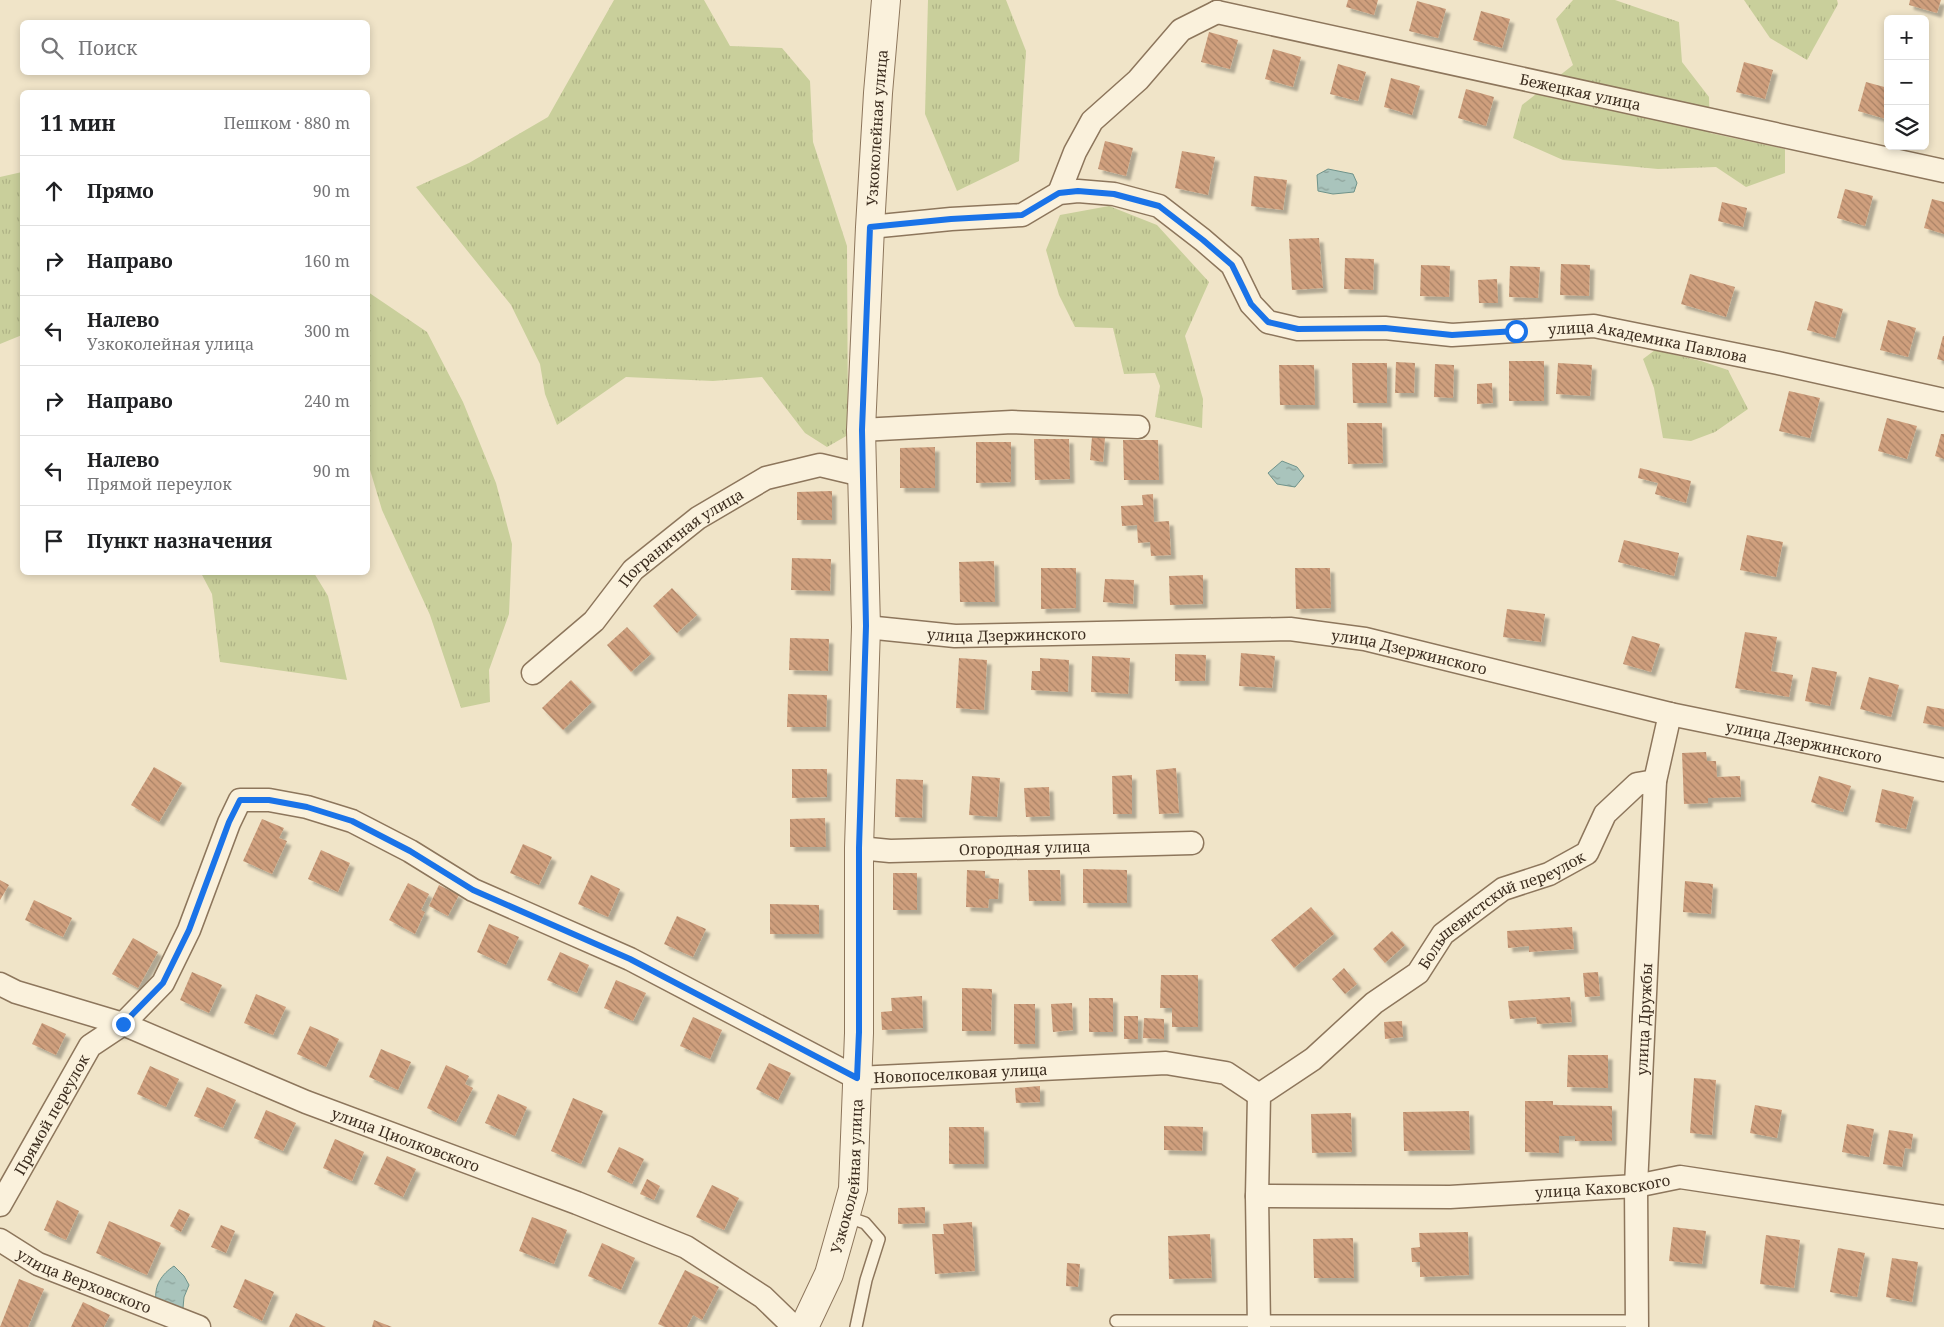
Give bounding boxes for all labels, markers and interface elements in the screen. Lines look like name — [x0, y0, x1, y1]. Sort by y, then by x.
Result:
map controls — [1884, 15, 1929, 150]
button: + — [1884, 15, 1929, 60]
search box — [20, 20, 370, 75]
icon: search — [38, 34, 66, 62]
text: Поиск — [78, 35, 137, 61]
street label: Узкоколейная улица — [861, 49, 892, 206]
button: − — [1884, 60, 1929, 105]
street label: Бежецкая улица — [1518, 68, 1643, 114]
button: layers — [1884, 105, 1929, 150]
text: 11 мин — [40, 109, 116, 137]
text: Пешком · 880 m — [223, 112, 350, 134]
icon: ahead — [40, 177, 68, 205]
text: Прямо — [87, 178, 154, 204]
text: 90 m — [313, 180, 350, 202]
icon: right — [40, 247, 68, 275]
text: Направо — [87, 248, 173, 274]
text: 160 m — [304, 250, 350, 272]
text: Налево — [87, 307, 159, 333]
street label: улица Академика Павлова — [1547, 316, 1749, 367]
icon: left — [40, 317, 68, 345]
text: 300 m — [304, 320, 350, 342]
route start — [1505, 320, 1528, 343]
text: Узкоколейная улица — [87, 333, 254, 355]
icon: right — [40, 387, 68, 415]
text: Направо — [87, 388, 173, 414]
text: 240 m — [304, 390, 350, 412]
text: Налево — [87, 447, 159, 473]
icon: left — [40, 457, 68, 485]
text: 90 m — [313, 460, 350, 482]
text: Прямой переулок — [87, 473, 232, 495]
street label: Пограничная улица — [614, 484, 747, 591]
icon: arrive — [40, 527, 68, 555]
text: Пункт назначения — [87, 528, 272, 554]
street label: улица Дзержинского — [926, 623, 1086, 646]
street label: улица Дзержинского — [1330, 625, 1489, 679]
street label: улица Дзержинского — [1724, 716, 1884, 767]
street label: Огородная улица — [959, 836, 1091, 859]
street label: Большевистский переулок — [1413, 846, 1589, 973]
street label: улица Дружбы — [1631, 962, 1656, 1076]
route end — [112, 1013, 135, 1036]
street label: Прямой переулок — [9, 1050, 93, 1179]
street label: Новопоселковая улица — [873, 1059, 1048, 1087]
street label: Узкоколейная улица — [825, 1098, 866, 1256]
street label: улица Циолковского — [329, 1102, 483, 1176]
street label: улица Каховского — [1534, 1169, 1672, 1202]
street label: улица Верховского — [13, 1243, 154, 1317]

